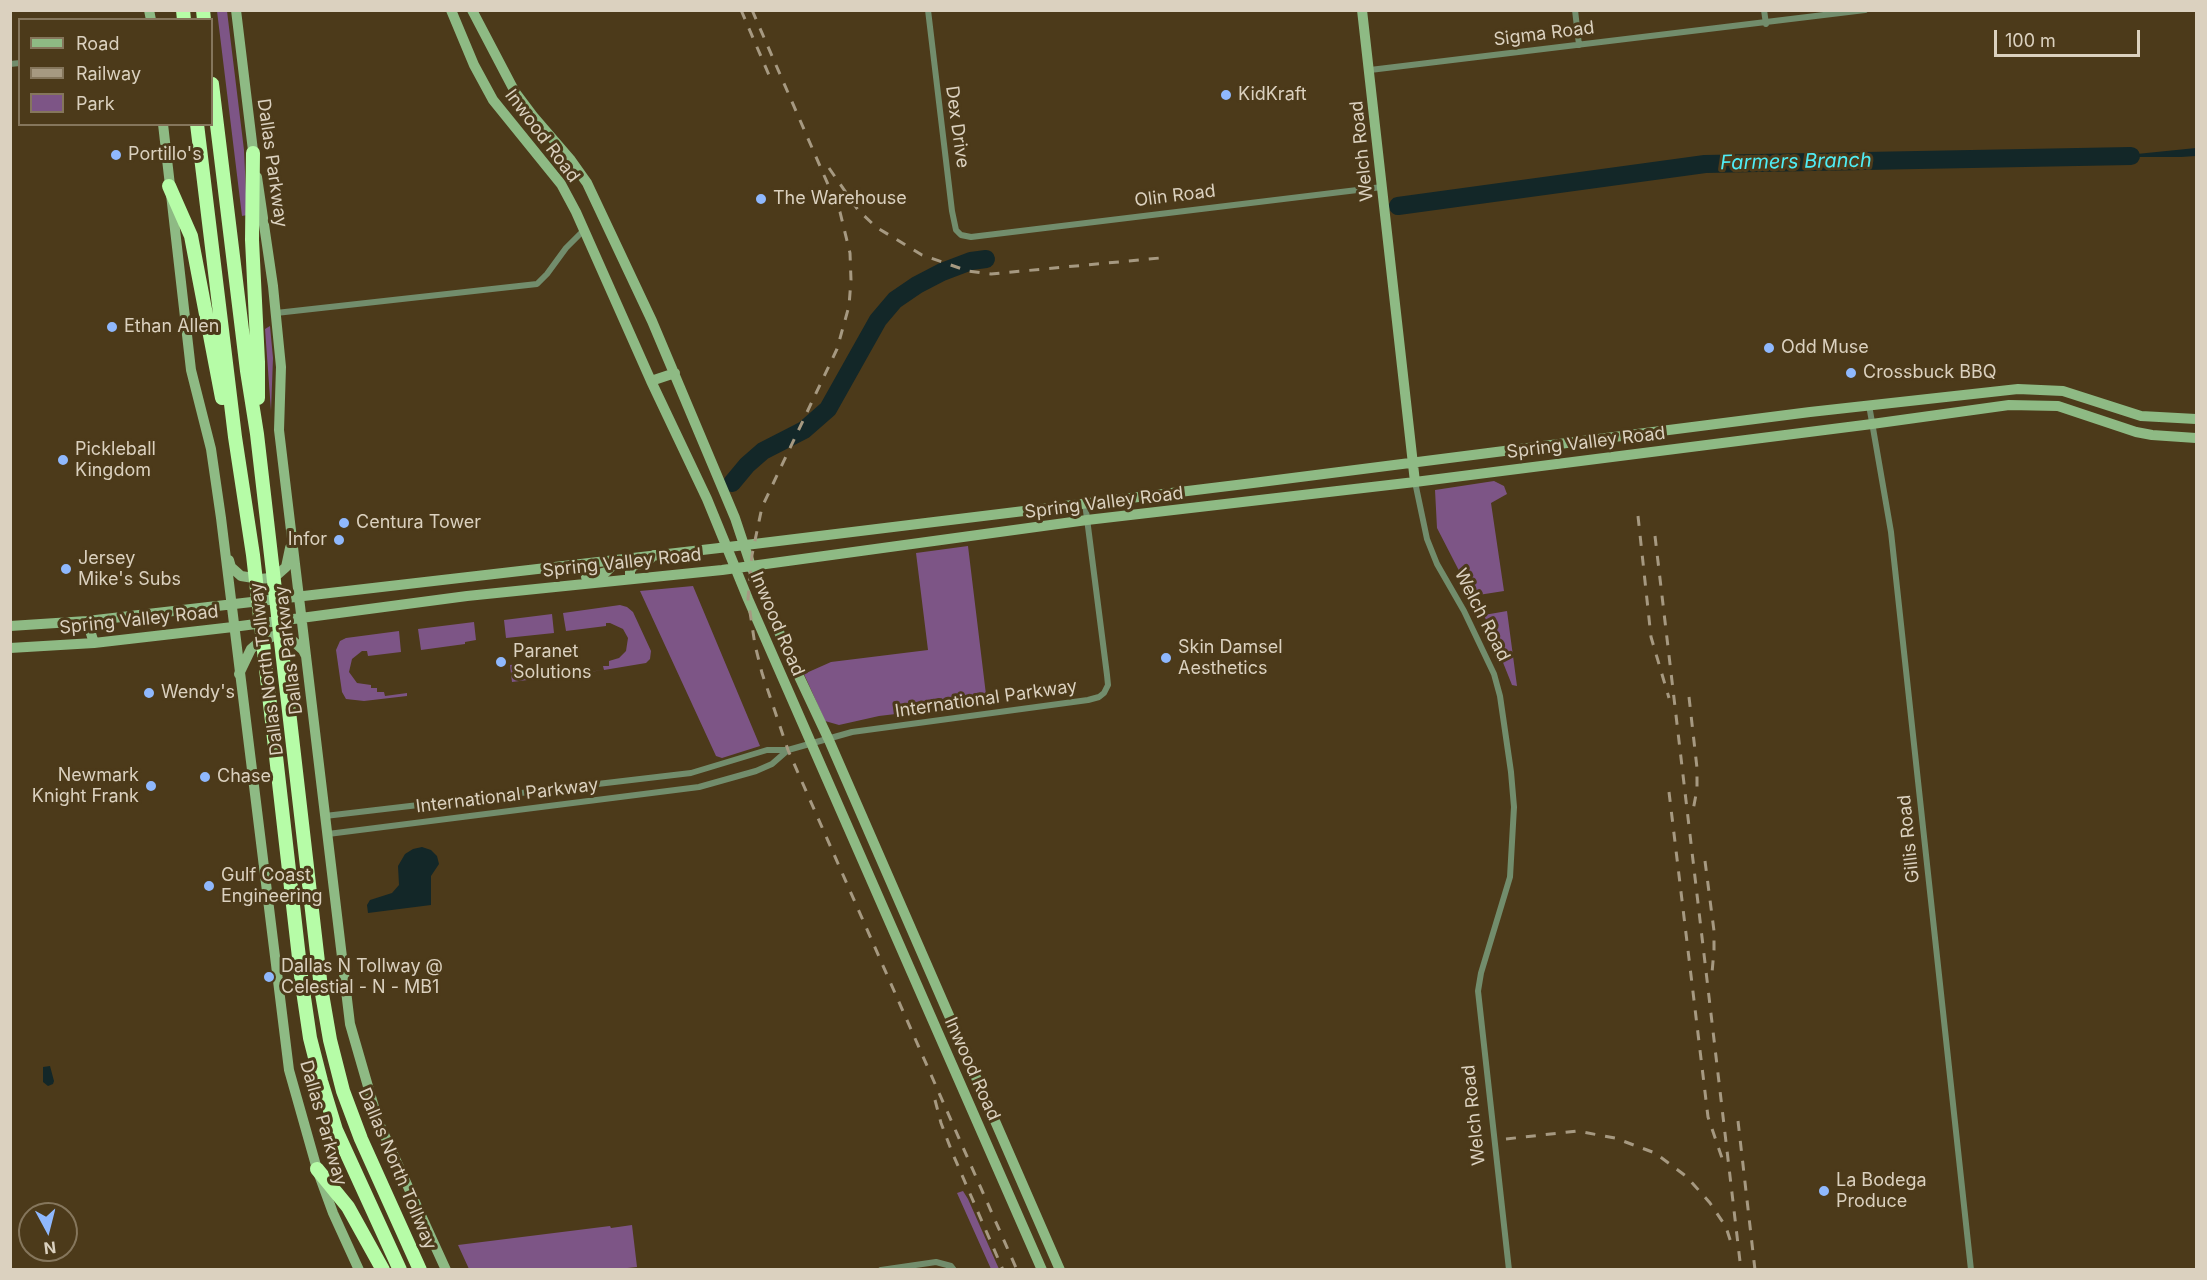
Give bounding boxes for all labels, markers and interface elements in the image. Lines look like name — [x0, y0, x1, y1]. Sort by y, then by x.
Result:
street label: Sigma Road — [1492, 17, 1596, 51]
legend — [18, 18, 213, 126]
scale bar — [1997, 18, 2142, 56]
text: 100 m — [2005, 30, 2056, 51]
text: Road — [76, 33, 119, 54]
text: Railway — [76, 63, 141, 84]
place label: KidKraft — [1238, 84, 1307, 106]
street label: Inwood Road — [500, 85, 584, 187]
street label: Dex Drive — [941, 85, 973, 169]
marker: KidKraft — [1219, 88, 1233, 102]
text: Park — [76, 93, 115, 114]
street label: Dallas Parkway — [252, 97, 292, 229]
street label: Welch Road — [1346, 100, 1378, 202]
place label: Portillo's — [128, 144, 202, 166]
marker: Portillo's — [109, 148, 123, 162]
water label: Farmers Branch — [1720, 149, 1872, 175]
street label: Olin Road — [1133, 180, 1217, 212]
place label: The Warehouse — [773, 188, 907, 210]
marker: The Warehouse — [754, 192, 768, 206]
place label: Ethan Allen — [124, 316, 219, 338]
marker: Ethan Allen — [105, 320, 119, 334]
place label: Odd Muse — [1781, 337, 1869, 359]
marker: Odd Muse — [1762, 341, 1776, 355]
place label: Crossbuck BBQ — [1863, 362, 1997, 384]
marker: Crossbuck BBQ — [1844, 366, 1858, 380]
street label: Spring Valley Road — [1505, 423, 1667, 463]
place label: Pickleball Kingdom — [75, 439, 156, 482]
marker: Pickleball Kingdom — [56, 453, 70, 467]
street label: Spring Valley Road — [1023, 483, 1185, 523]
place label: Centura Tower — [356, 512, 481, 534]
marker: Centura Tower — [337, 516, 351, 530]
place label: Infor — [288, 529, 327, 551]
marker: Infor — [332, 533, 346, 547]
street label: Spring Valley Road — [541, 544, 703, 582]
place label: Jersey Mike's Subs — [78, 548, 181, 590]
marker: Jersey Mike's Subs — [59, 562, 73, 576]
street label: Welch Road — [1449, 565, 1515, 665]
street label: Inwood Road — [745, 569, 809, 679]
street label: Dallas North Tollway — [246, 581, 288, 757]
street label: Dallas Parkway — [270, 584, 308, 716]
street label: Spring Valley Road — [58, 601, 220, 639]
place label: Skin Damsel Aesthetics — [1178, 637, 1283, 680]
place label: Paranet Solutions — [513, 641, 592, 684]
marker: Skin Damsel Aesthetics — [1159, 651, 1173, 665]
marker: Paranet Solutions — [494, 655, 508, 669]
street label: International Parkway — [893, 676, 1079, 722]
place label: Wendy's — [161, 682, 235, 704]
marker: Wendy's — [142, 686, 156, 700]
place label: Newmark Knight Frank — [32, 765, 139, 808]
place label: Chase — [217, 766, 271, 788]
marker: Chase — [198, 770, 212, 784]
street label: International Parkway — [414, 774, 600, 818]
marker: Newmark Knight Frank — [144, 779, 158, 793]
street label: Gillis Road — [1894, 794, 1924, 884]
place label: Gulf Coast Engineering — [221, 865, 323, 908]
marker: Gulf Coast Engineering — [202, 879, 216, 893]
place label: Dallas N Tollway @ Celestial - N - MB1 — [281, 956, 443, 998]
marker: Dallas N Tollway @ Celestial - N - MB1 — [262, 970, 276, 984]
street label: Inwood Road — [940, 1014, 1004, 1124]
street label: Dallas Parkway — [295, 1058, 351, 1188]
street label: Welch Road — [1458, 1064, 1490, 1166]
street label: Dallas North Tollway — [353, 1085, 441, 1253]
place label: La Bodega Produce — [1836, 1170, 1927, 1212]
marker: La Bodega Produce — [1817, 1184, 1831, 1198]
north arrow — [18, 1202, 78, 1262]
text: N — [43, 1237, 57, 1259]

